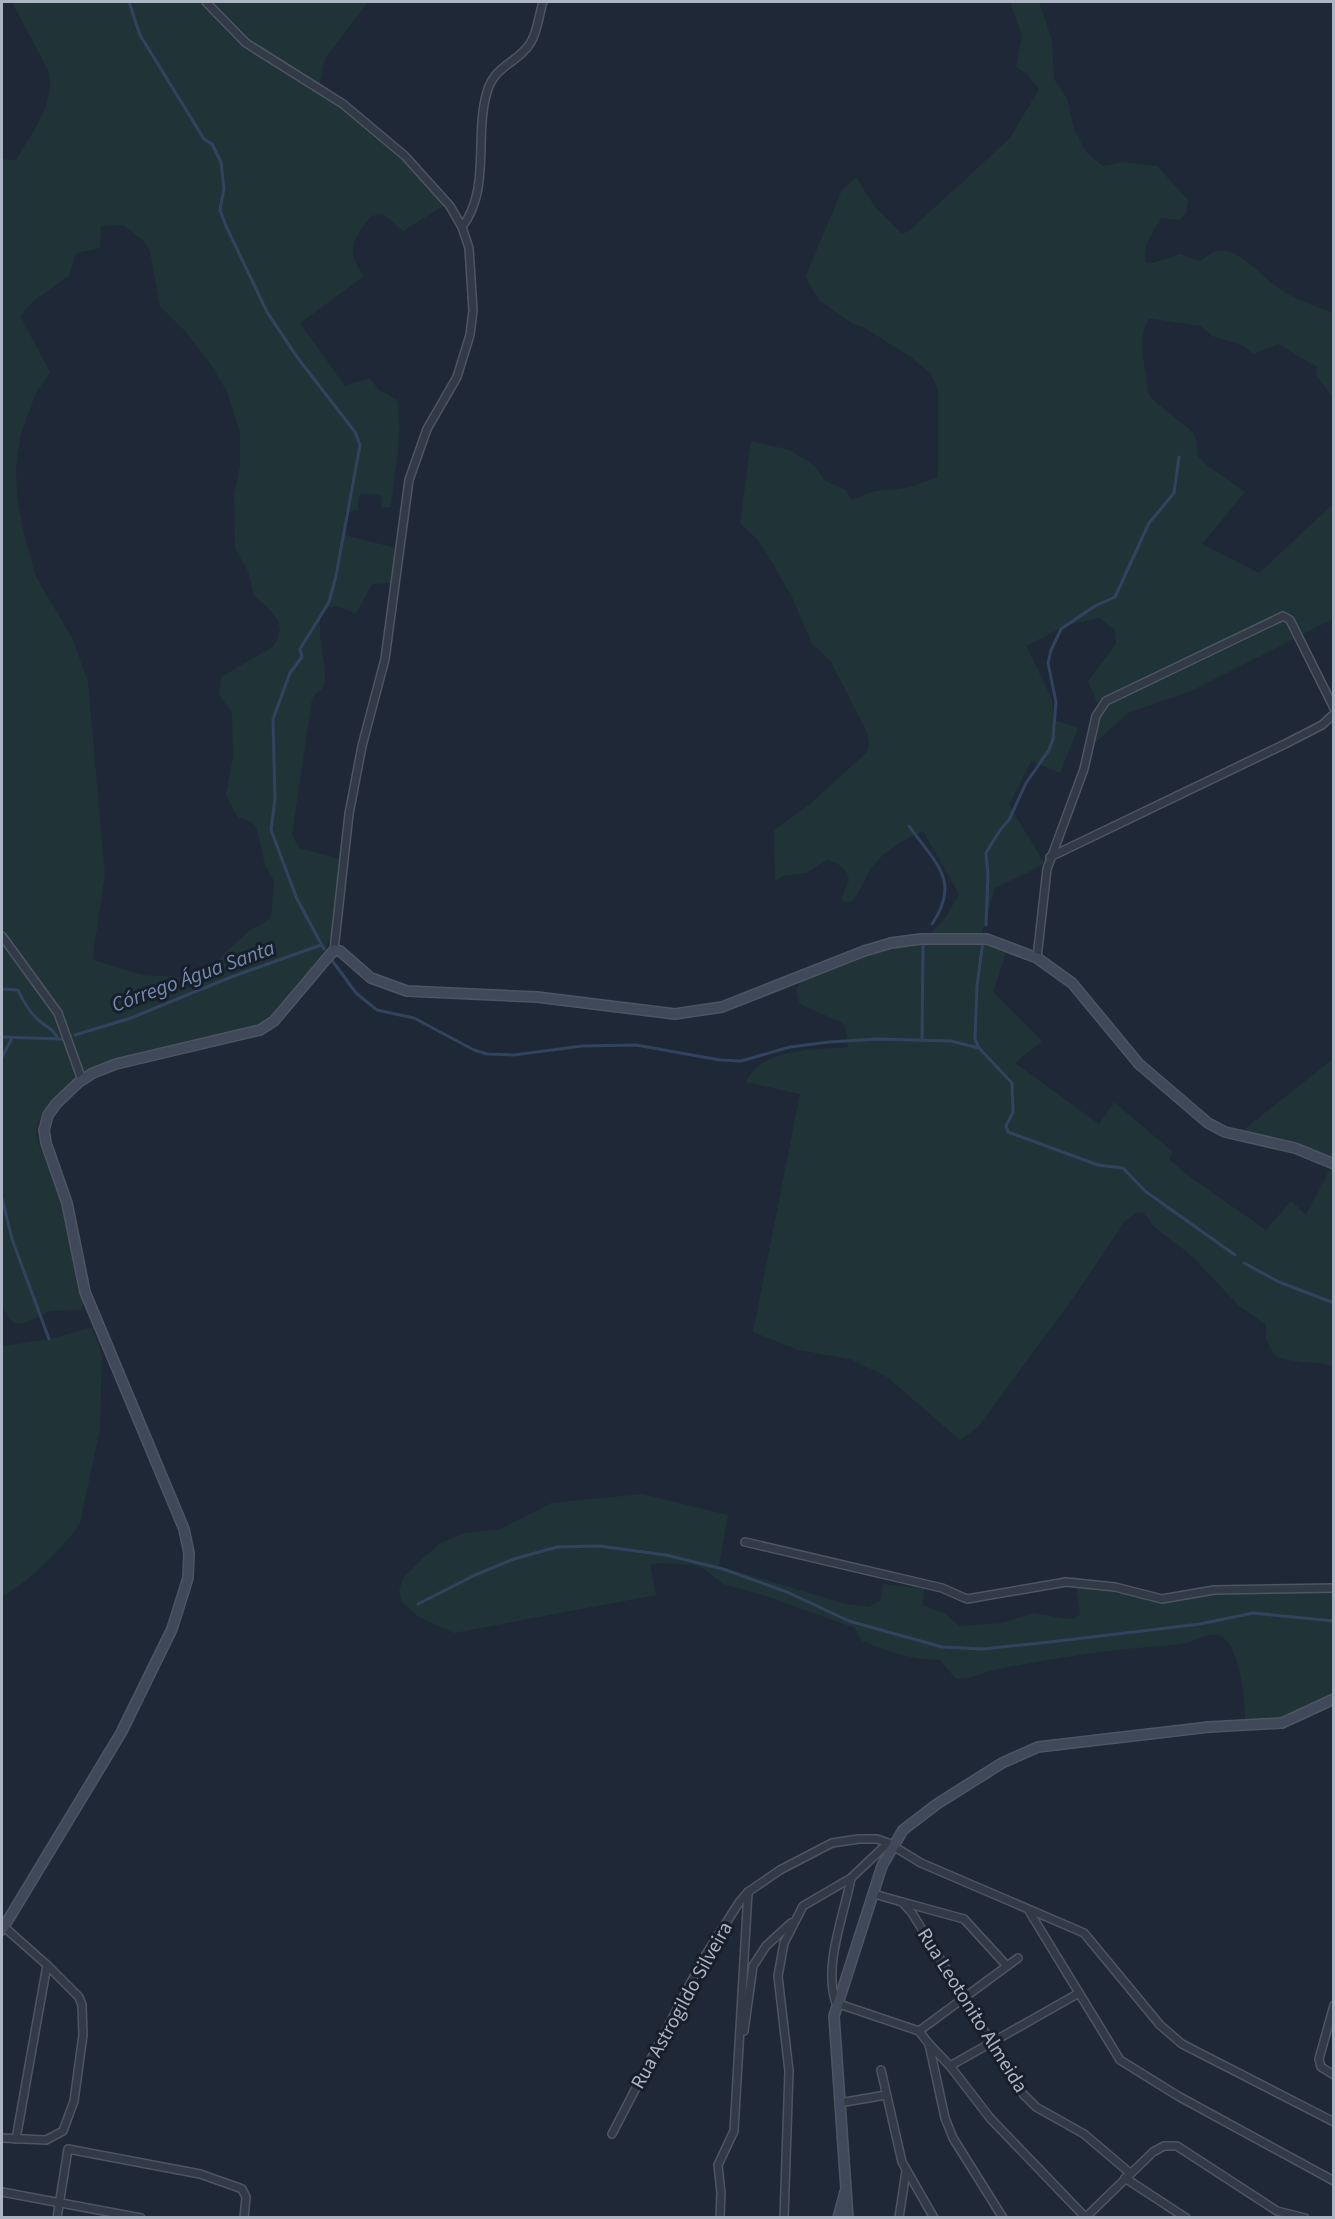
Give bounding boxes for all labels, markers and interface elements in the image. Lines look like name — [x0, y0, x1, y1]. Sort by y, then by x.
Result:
water label: Córrego Água Santa — [107, 933, 279, 1019]
street label: Rua Astrogildo Silveira — [624, 1917, 740, 2094]
street label: Rua Leotonito Almeida — [910, 1923, 1034, 2098]

